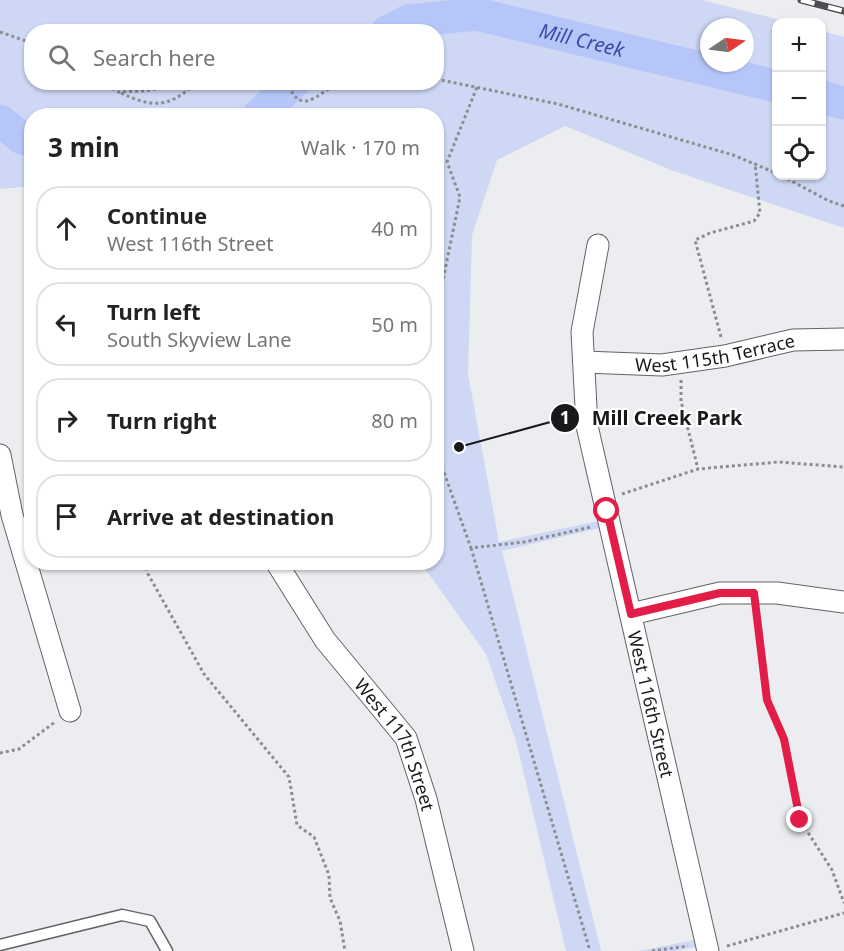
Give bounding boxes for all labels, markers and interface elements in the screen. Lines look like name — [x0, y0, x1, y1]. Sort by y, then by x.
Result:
water label: Mill Creek — [537, 16, 628, 63]
north arrow — [700, 18, 754, 72]
map controls — [772, 18, 826, 180]
button: + — [772, 18, 826, 72]
search box — [24, 24, 444, 90]
icon: search — [45, 41, 78, 74]
text: Search here — [93, 42, 215, 72]
button: − — [772, 72, 826, 126]
button: locate — [772, 126, 826, 180]
text: 3 min — [48, 129, 120, 165]
text: Walk · 170 m — [301, 134, 420, 161]
text: Continue — [107, 200, 207, 230]
icon: ahead — [50, 212, 83, 245]
text: 40 m — [371, 215, 418, 242]
text: West 116th Street — [107, 230, 273, 257]
text: Turn left — [107, 296, 201, 326]
icon: left — [50, 308, 83, 341]
text: 50 m — [371, 311, 418, 338]
text: South Skyview Lane — [107, 326, 292, 353]
street label: West 115th Terrace — [635, 328, 797, 377]
callout: Mill Creek Park — [550, 399, 754, 437]
icon: right — [50, 404, 83, 437]
text: Mill Creek Park — [592, 404, 743, 431]
text: Turn right — [107, 405, 217, 435]
text: 1 — [560, 405, 570, 429]
text: 80 m — [371, 407, 418, 434]
route start — [593, 497, 619, 523]
icon: arrive — [50, 500, 83, 533]
text: Arrive at destination — [107, 501, 334, 531]
street label: West 116th Street — [623, 628, 680, 780]
street label: West 117th Street — [349, 673, 440, 813]
route end — [786, 806, 812, 832]

